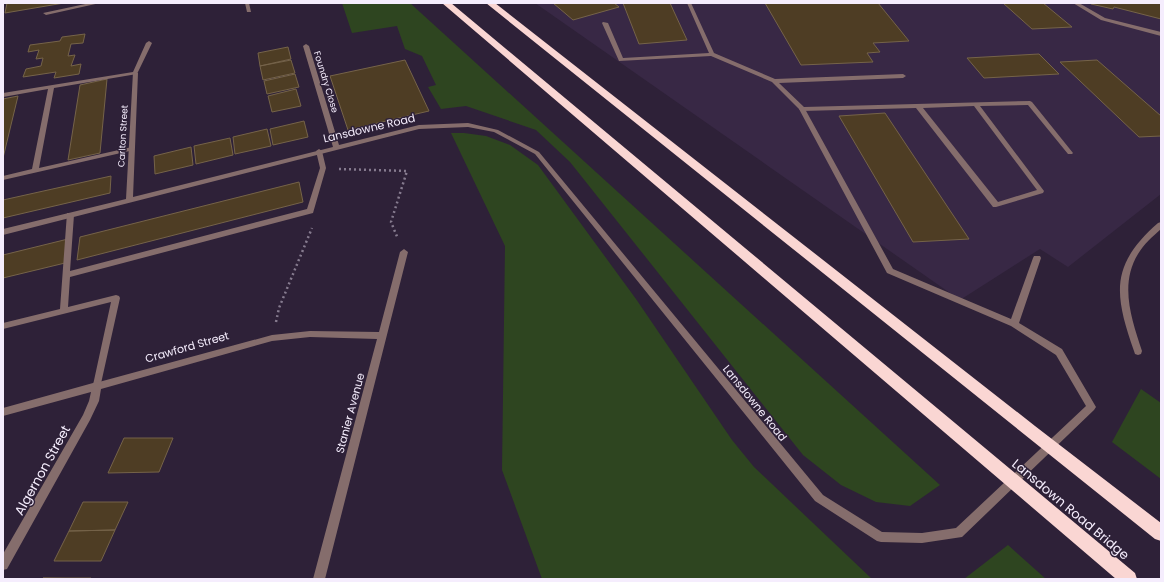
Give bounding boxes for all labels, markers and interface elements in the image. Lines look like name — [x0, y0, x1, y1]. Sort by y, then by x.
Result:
street label: Foundry Close — [311, 50, 341, 115]
street label: Carlton Street — [115, 105, 131, 167]
street label: Lansdowne Road — [321, 110, 417, 146]
street label: Crawford Street — [143, 327, 231, 367]
street label: Lansdowne Road — [719, 361, 791, 445]
street label: Stanier Avenue — [332, 371, 368, 455]
street label: Algernon Street — [10, 422, 75, 519]
street label: Lansdown Road Bridge — [1008, 455, 1133, 564]

